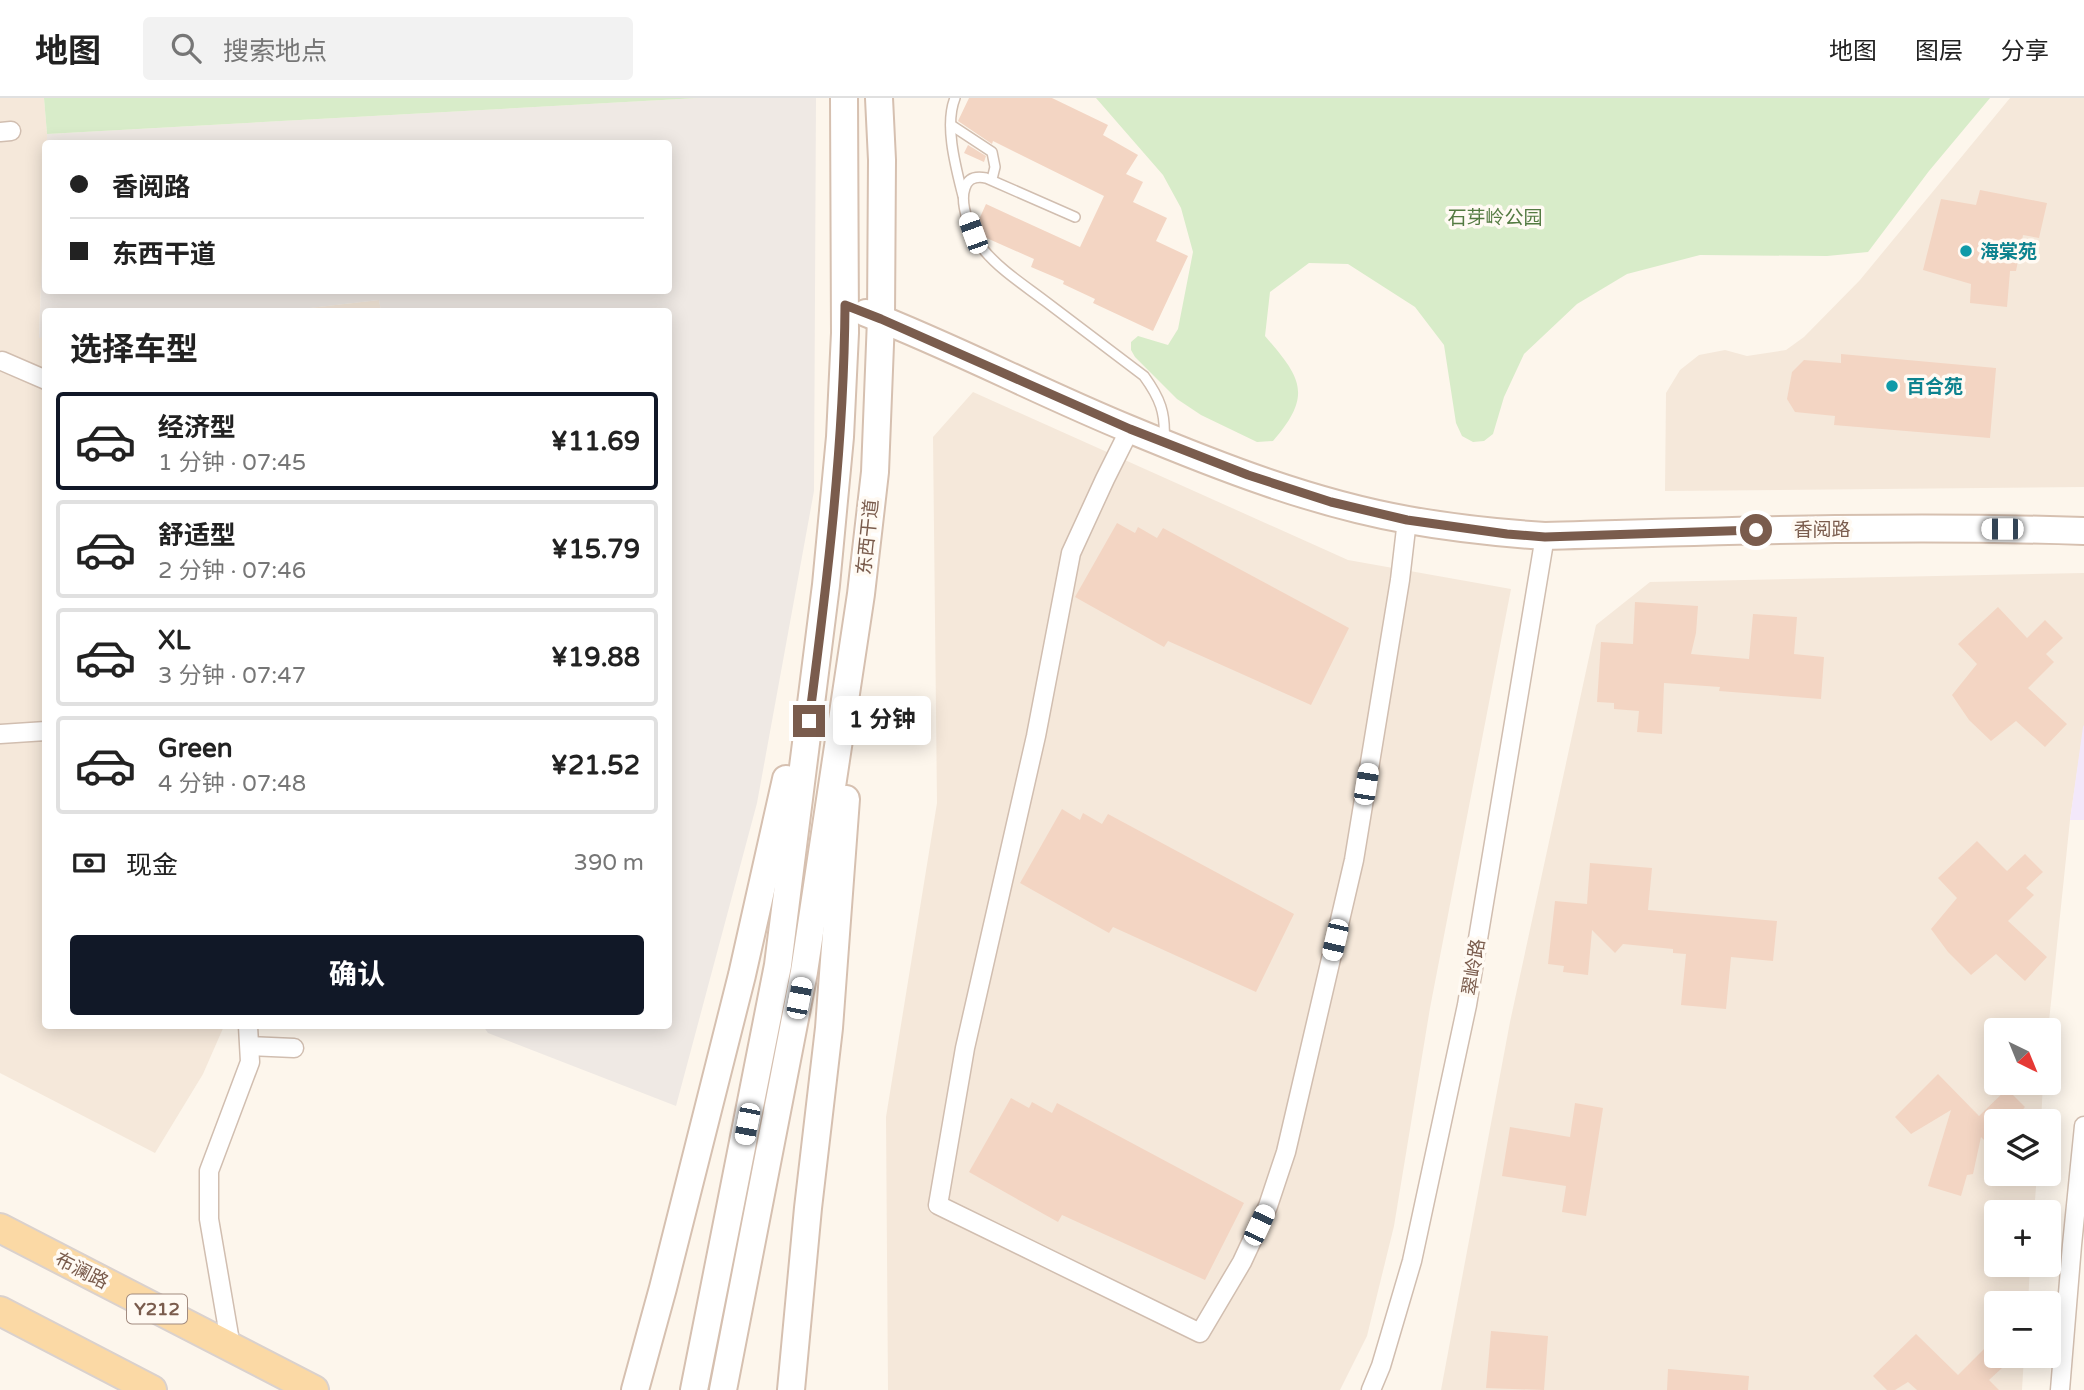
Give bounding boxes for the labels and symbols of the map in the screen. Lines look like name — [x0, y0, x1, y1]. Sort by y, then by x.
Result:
park label: 石芽岭公园 — [1447, 207, 1543, 229]
car — [956, 210, 991, 256]
place label: 海棠苑 — [1980, 241, 2037, 263]
marker: 海棠苑 — [1958, 243, 1974, 259]
place label: 百合苑 — [1906, 376, 1963, 398]
marker: 百合苑 — [1884, 378, 1900, 394]
street label: 东西干道 — [853, 498, 883, 576]
route start — [1740, 514, 1772, 546]
street label: 香阅路 — [1793, 519, 1851, 541]
car — [1982, 519, 2024, 540]
callout: 1 分钟 — [834, 696, 931, 746]
route end — [793, 705, 825, 737]
car — [1353, 762, 1380, 806]
car — [1321, 917, 1350, 963]
street label: 翠岭路 — [1459, 937, 1489, 997]
car — [785, 975, 814, 1021]
north arrow — [1984, 1018, 2062, 1096]
car — [733, 1101, 762, 1147]
car — [1241, 1202, 1278, 1248]
street label: 布澜路 — [51, 1248, 112, 1294]
road number: Y212 — [127, 1294, 187, 1324]

